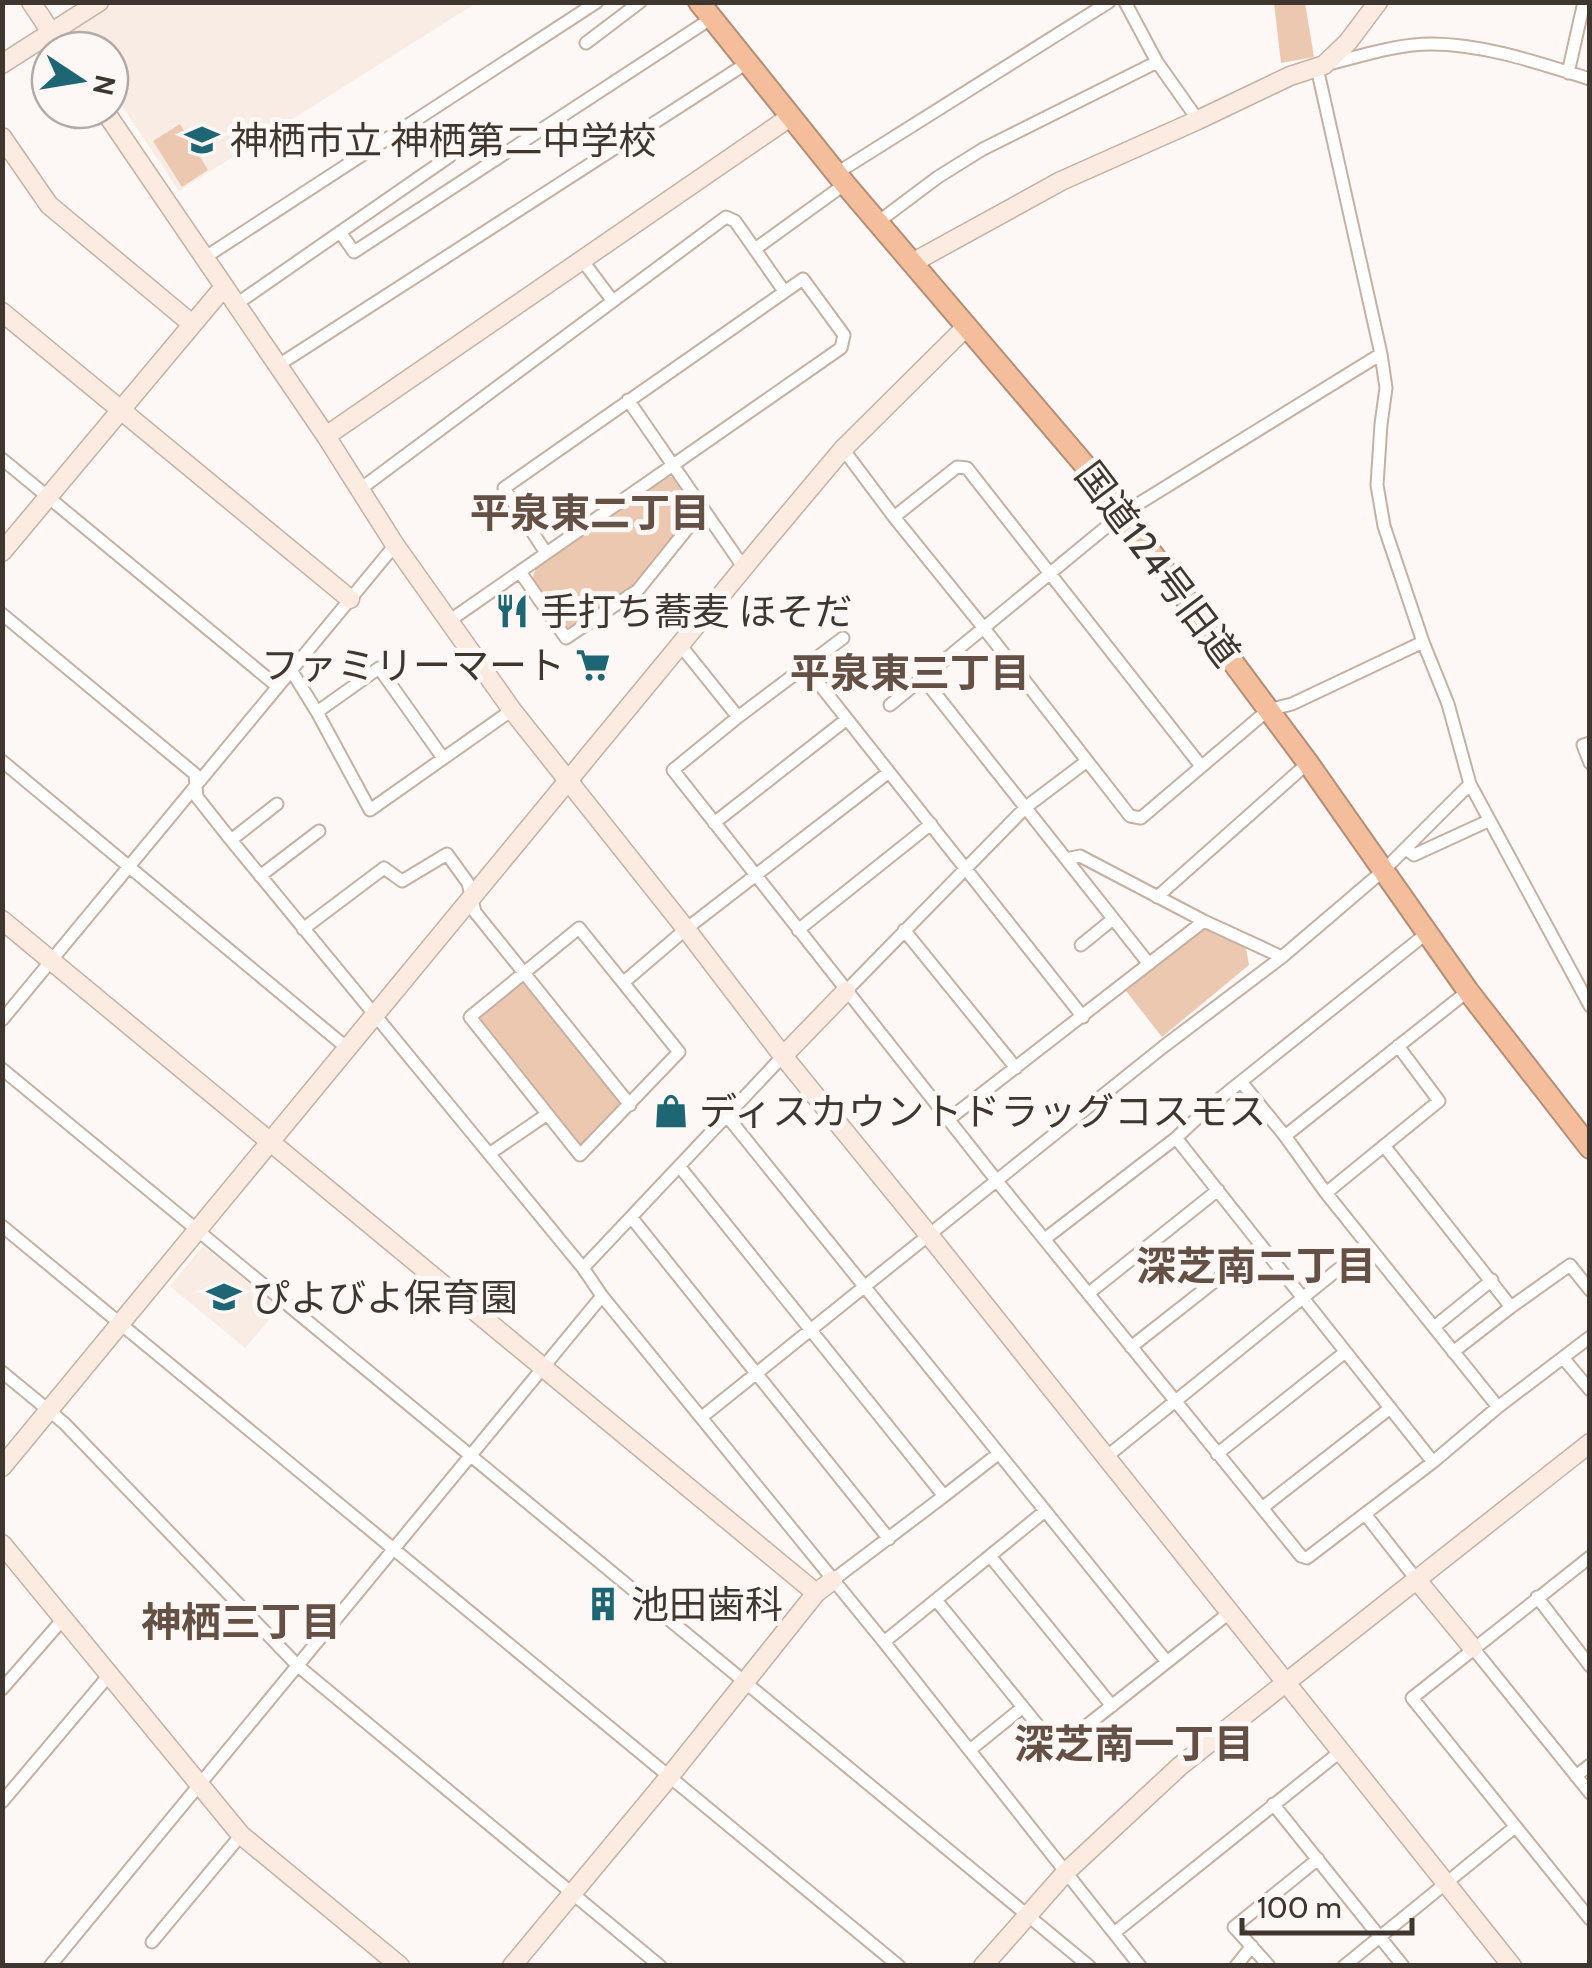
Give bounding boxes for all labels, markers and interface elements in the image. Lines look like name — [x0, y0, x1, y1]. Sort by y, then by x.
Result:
north arrow — [30, 30, 130, 130]
text: N — [86, 72, 123, 98]
place label: 神栖市立 神栖第二中学校 — [230, 117, 657, 164]
school or university icon: 神栖市立 神栖第二中学校 — [183, 121, 221, 159]
street label: 国道124号旧道 — [1066, 452, 1250, 676]
district label: 平泉東二丁目 — [470, 488, 710, 537]
place label: 手打ち蕎麦 ほそだ — [540, 588, 853, 635]
restaurant icon: 手打ち蕎麦 ほそだ — [493, 592, 531, 630]
place label: ファミリーマート — [261, 642, 565, 689]
supermarket icon: ファミリーマート — [574, 646, 612, 684]
district label: 平泉東三丁目 — [790, 648, 1030, 697]
place label: ディスカウントドラッグコスモス — [699, 1088, 1266, 1135]
shop icon: ディスカウントドラッグコスモス — [652, 1092, 690, 1130]
district label: 深芝南二丁目 — [1136, 1241, 1376, 1290]
place label: ぴよびよ保育園 — [252, 1274, 518, 1321]
school or university icon: ぴよびよ保育園 — [205, 1278, 243, 1316]
place label: 池田歯科 — [631, 1581, 783, 1628]
building icon: 池田歯科 — [584, 1585, 622, 1623]
district label: 神栖三丁目 — [141, 1597, 341, 1646]
district label: 深芝南一丁目 — [1014, 1719, 1254, 1768]
scale bar — [1242, 1873, 1412, 1935]
text: 100 m — [1257, 1889, 1342, 1926]

